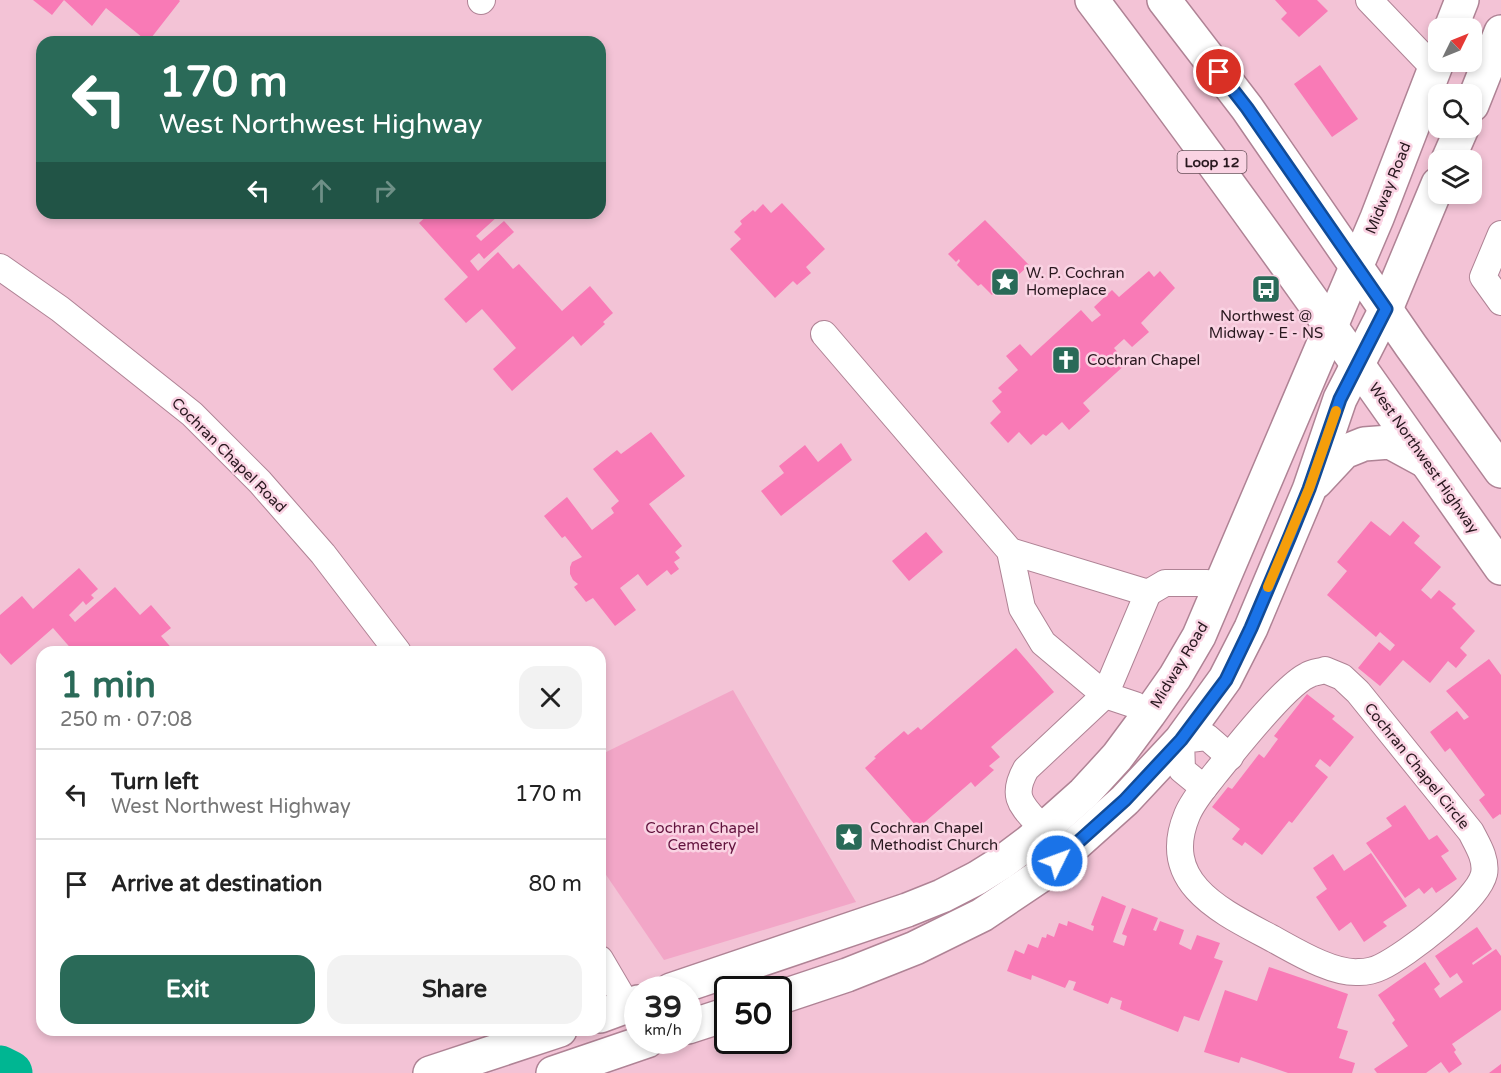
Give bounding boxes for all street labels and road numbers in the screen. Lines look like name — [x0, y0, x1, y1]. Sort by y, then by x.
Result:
street label: Midway Road — [1361, 140, 1415, 236]
road number: Loop 12 — [1178, 151, 1246, 173]
street label: West Northwest Highway — [1365, 379, 1483, 537]
street label: Cochran Chapel Road — [168, 394, 290, 516]
street label: Midway Road — [1146, 619, 1212, 711]
street label: Cochran Chapel Circle — [1361, 699, 1473, 833]

